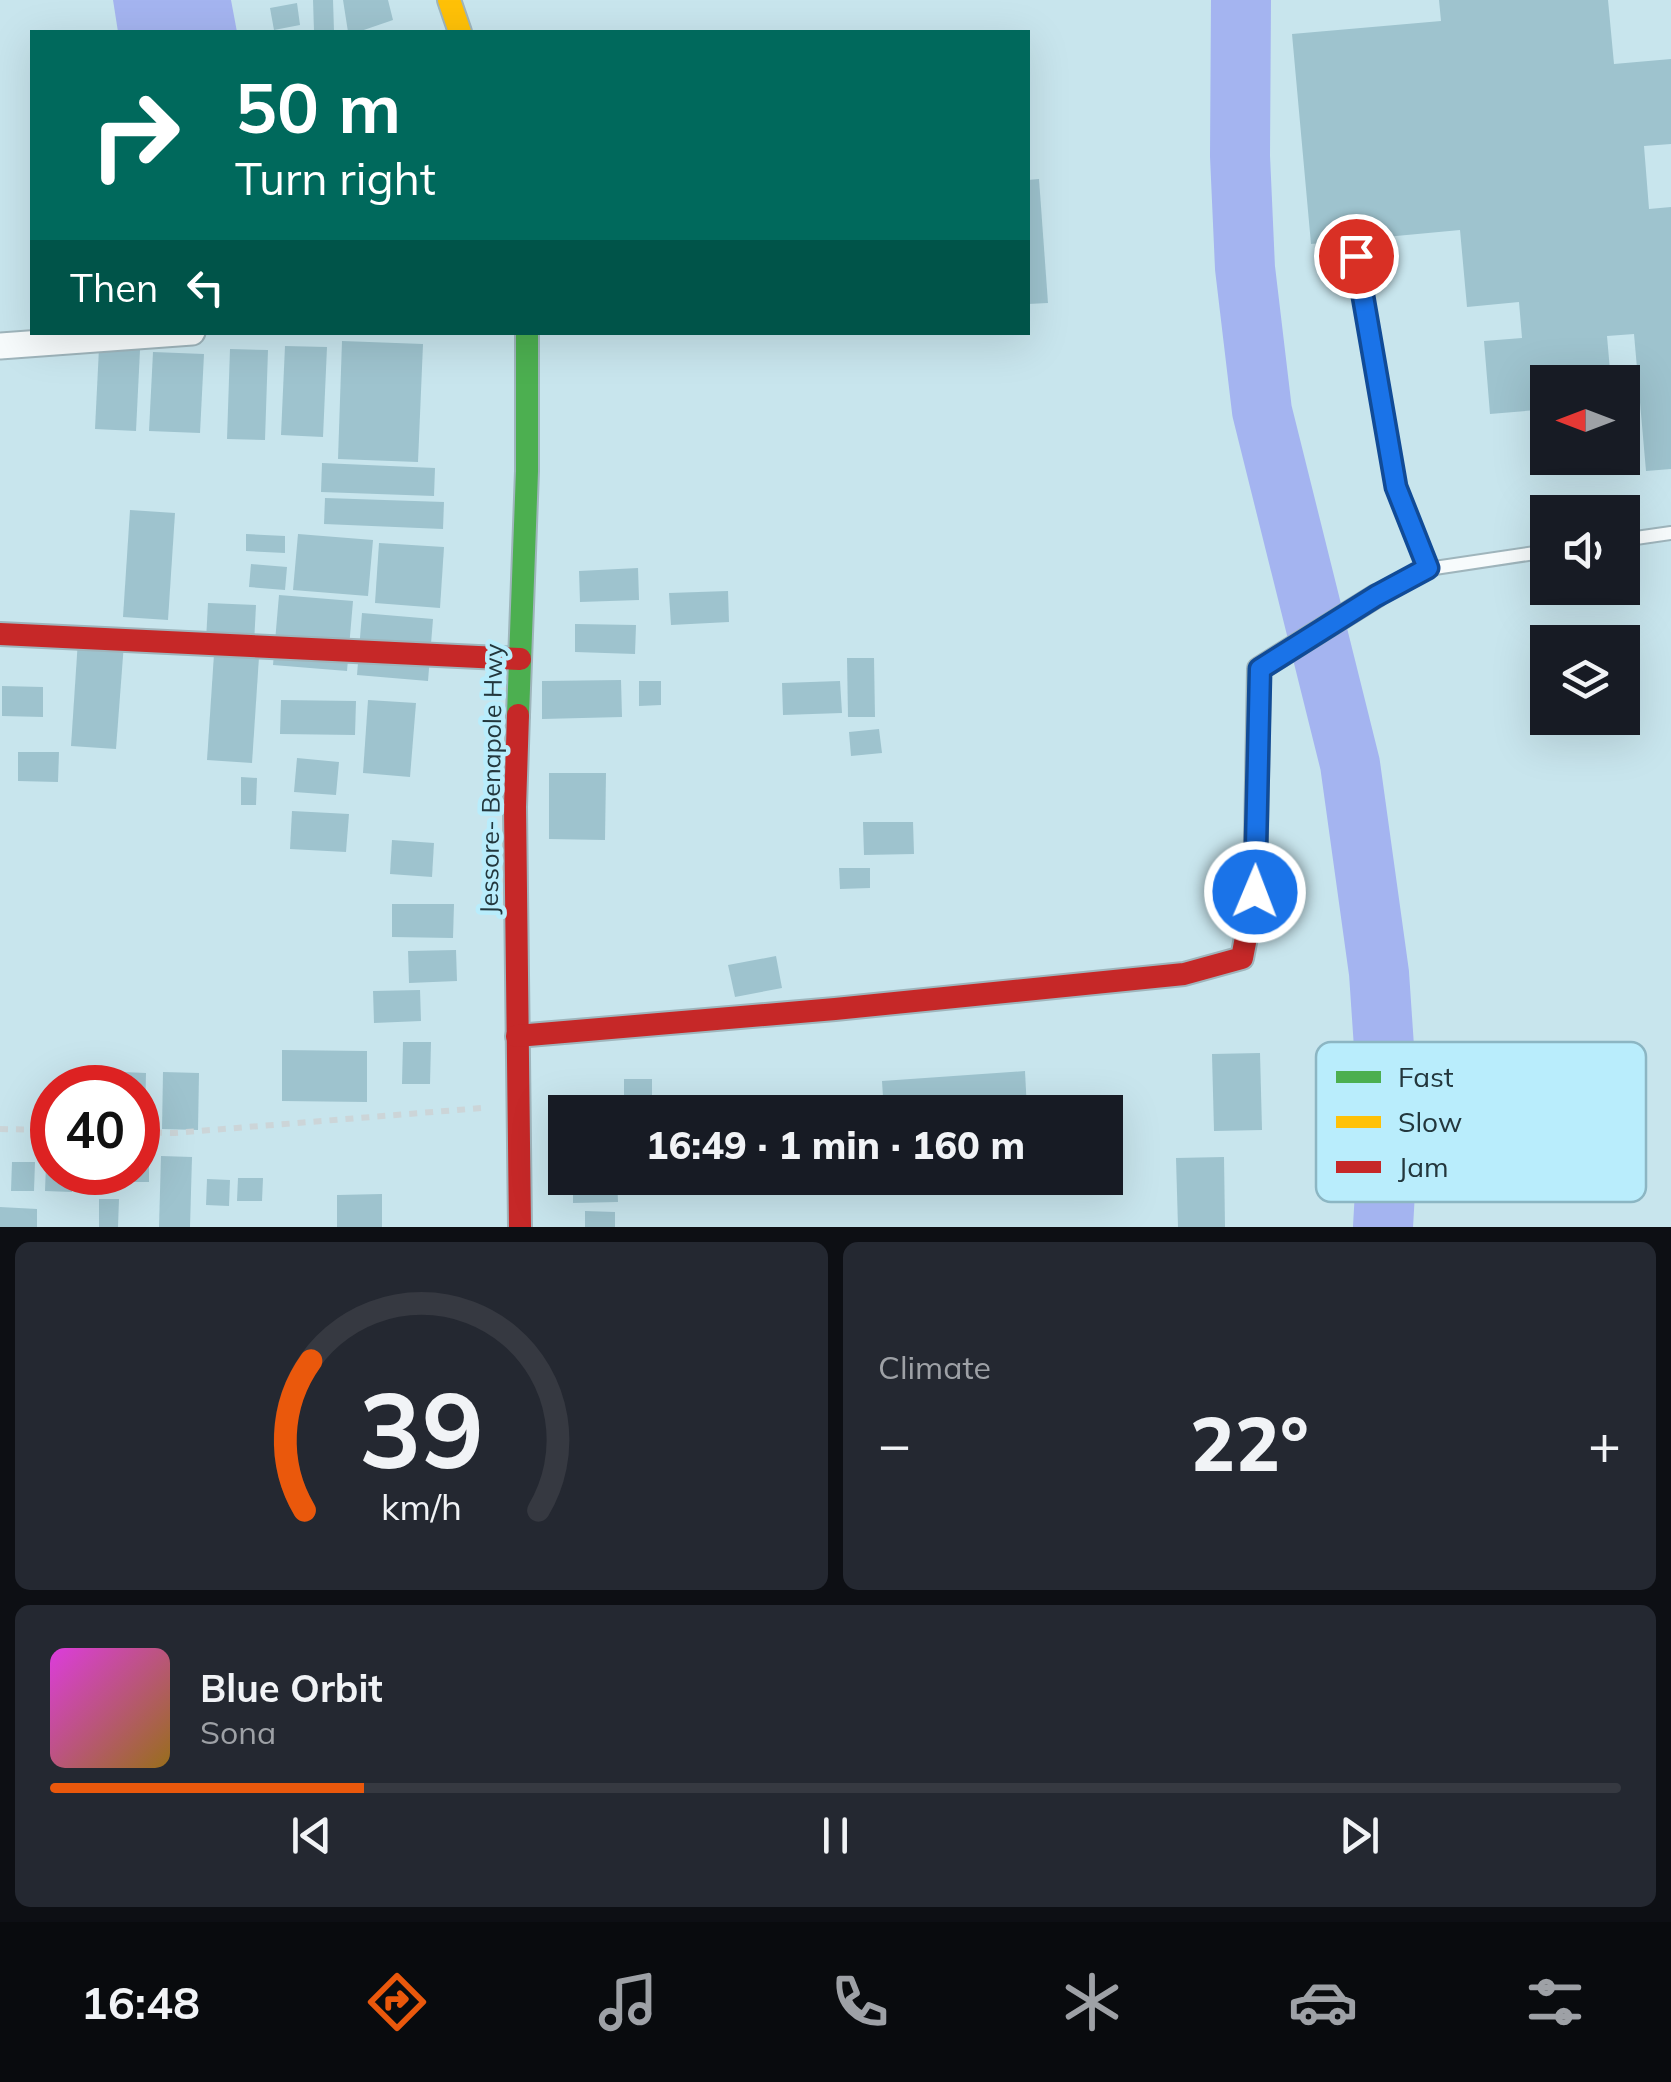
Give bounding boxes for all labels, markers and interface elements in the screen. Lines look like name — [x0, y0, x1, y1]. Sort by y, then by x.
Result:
text: 50 m — [235, 63, 401, 151]
icon: right — [70, 70, 200, 200]
text: Turn right — [235, 150, 436, 206]
pin — [1314, 214, 1399, 299]
icon: arrive — [1329, 229, 1384, 284]
icon: left — [178, 260, 233, 315]
text: Then — [70, 264, 158, 312]
north arrow — [1530, 365, 1640, 475]
map controls — [1530, 365, 1640, 735]
button: sound — [1530, 495, 1640, 605]
button: layers — [1530, 625, 1640, 735]
street label: Jessore- Benapole Hwy — [473, 643, 508, 915]
position arrow — [1203, 840, 1307, 944]
legend — [1316, 1042, 1646, 1202]
text: Fast — [1398, 1059, 1454, 1094]
speed limit sign: 40 — [30, 1065, 160, 1195]
text: Slow — [1398, 1104, 1462, 1139]
text: 16:49 · 1 min · 160 m — [646, 1121, 1025, 1169]
text: Jam — [1398, 1149, 1449, 1184]
text: Climate — [878, 1347, 991, 1387]
text: 39 — [359, 1363, 484, 1494]
text: 22° — [1190, 1396, 1309, 1490]
text: − — [878, 1409, 911, 1478]
text: + — [1588, 1409, 1621, 1478]
text: km/h — [381, 1484, 462, 1529]
text: Blue Orbit — [200, 1664, 383, 1712]
text: Sona — [200, 1712, 276, 1752]
icon: previous — [284, 1808, 339, 1863]
icon: pause — [808, 1808, 863, 1863]
icon: next — [1332, 1808, 1387, 1863]
icon: directions — [362, 1967, 432, 2037]
icon: music — [593, 1967, 663, 2037]
icon: phone — [825, 1967, 895, 2037]
icon: climate — [1057, 1967, 1127, 2037]
icon: car — [1288, 1967, 1358, 2037]
icon: filters — [1520, 1967, 1590, 2037]
text: 16:48 — [81, 1974, 200, 2030]

